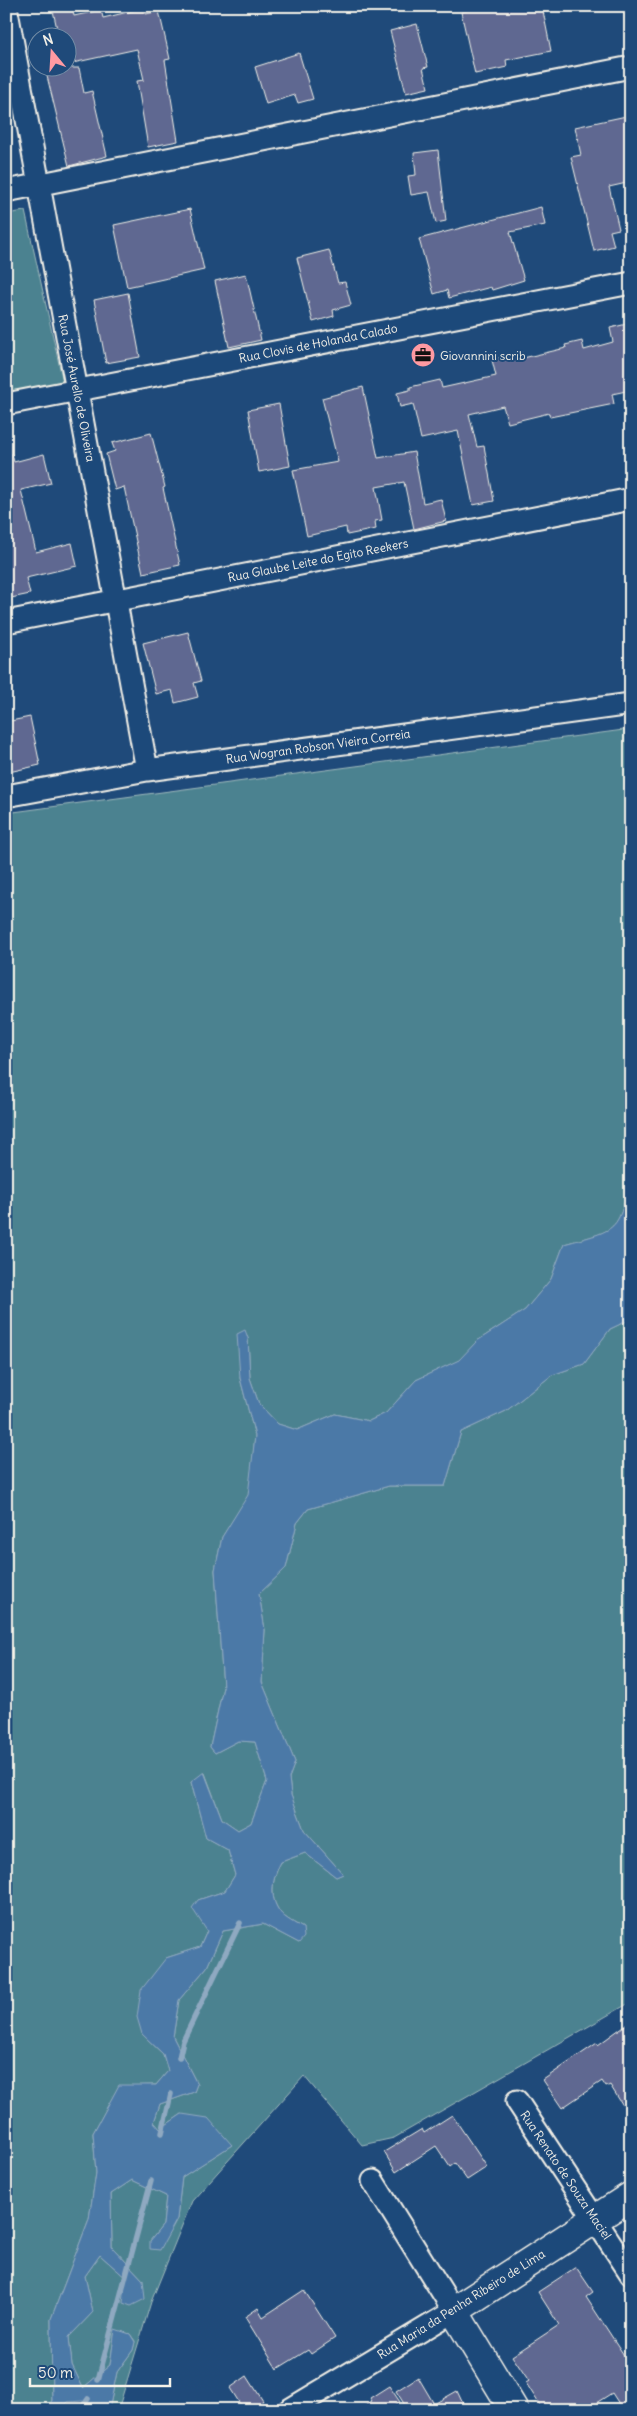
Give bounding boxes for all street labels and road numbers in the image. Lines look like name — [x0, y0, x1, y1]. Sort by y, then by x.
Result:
street label: Rua José Aurello de Oliveira — [55, 313, 99, 463]
street label: Rua Clovis de Holanda Calado — [237, 320, 399, 366]
street label: Rua Glaube Leite do Egito Reekers — [226, 535, 410, 585]
street label: Rua Wogran Robson Vieira Correia — [225, 726, 411, 766]
street label: Rua Renato de Souza Maciel — [517, 2108, 615, 2242]
street label: Rua Maria da Penha Ribeiro de Lima — [374, 2246, 548, 2362]

